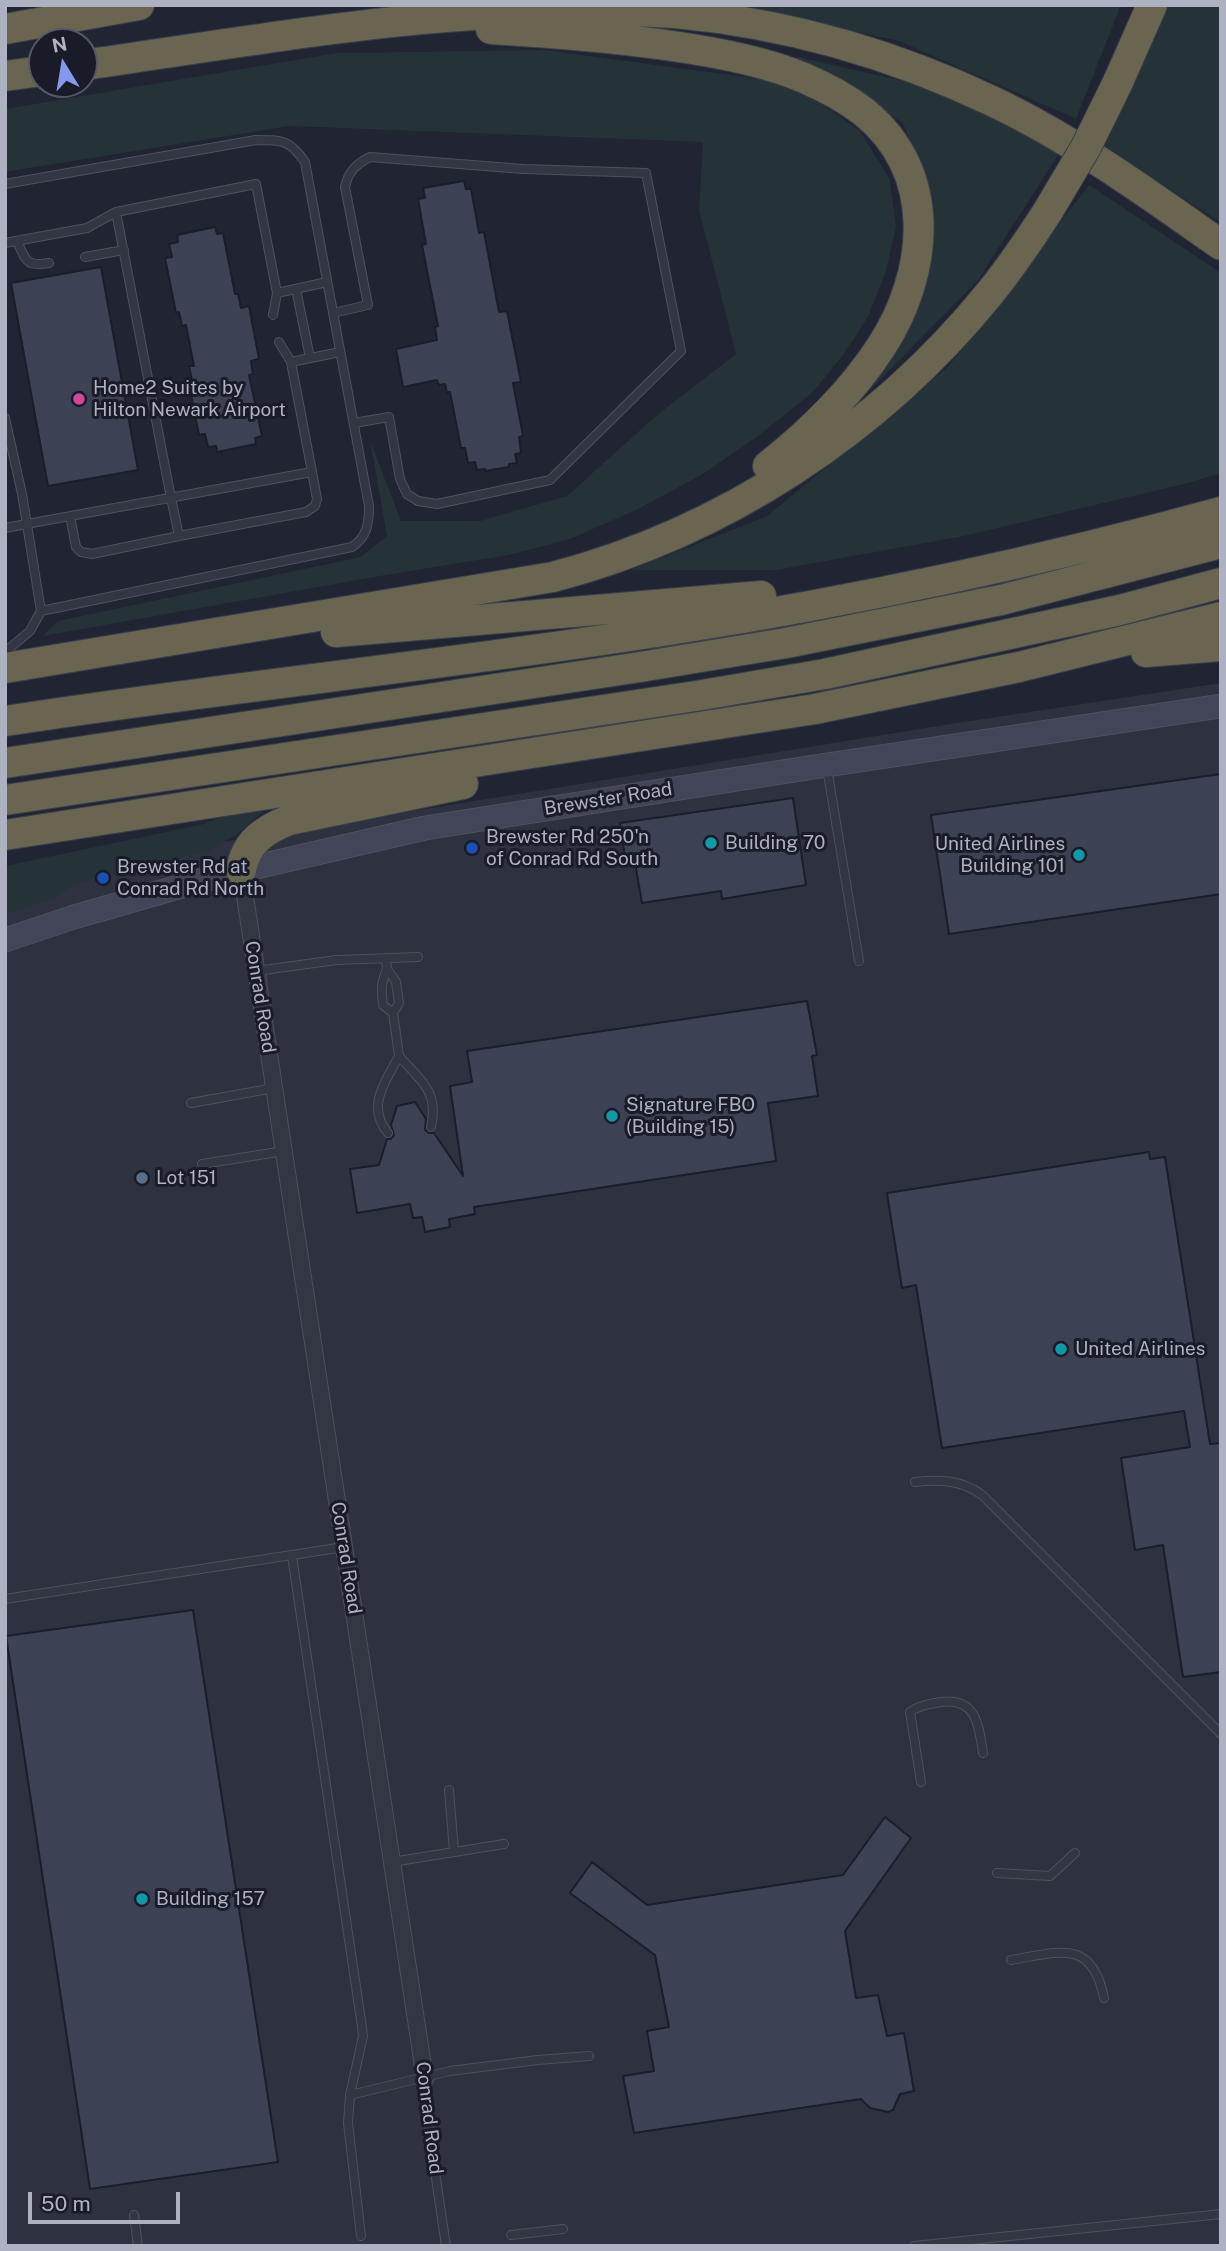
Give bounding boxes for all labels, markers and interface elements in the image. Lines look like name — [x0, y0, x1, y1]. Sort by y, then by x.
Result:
north arrow — [28, 28, 98, 98]
text: N — [50, 32, 69, 57]
place label: Home2 Suites by Hilton Newark Airport — [93, 377, 286, 421]
marker: Home2 Suites by Hilton Newark Airport — [71, 391, 87, 407]
street label: Brewster Road — [542, 778, 674, 820]
place label: Brewster Rd 250'n of Conrad Rd South — [486, 826, 658, 870]
place label: Building 70 — [725, 832, 825, 854]
place label: United Airlines Building 101 — [935, 833, 1065, 877]
marker: Building 70 — [703, 835, 719, 851]
marker: Brewster Rd 250'n of Conrad Rd South — [464, 840, 480, 856]
marker: United Airlines Building 101 — [1071, 847, 1087, 863]
place label: Brewster Rd at Conrad Rd North — [117, 856, 264, 900]
marker: Brewster Rd at Conrad Rd North — [95, 870, 111, 886]
street label: Conrad Road — [240, 939, 280, 1055]
place label: Signature FBO (Building 15) — [626, 1094, 755, 1138]
marker: Signature FBO (Building 15) — [604, 1108, 620, 1124]
place label: Lot 151 — [156, 1167, 217, 1189]
marker: Lot 151 — [134, 1170, 150, 1186]
place label: United Airlines — [1075, 1338, 1205, 1360]
marker: United Airlines — [1053, 1341, 1069, 1357]
street label: Conrad Road — [326, 1500, 366, 1616]
place label: Building 157 — [156, 1888, 265, 1910]
marker: Building 157 — [134, 1891, 150, 1907]
street label: Conrad Road — [411, 2060, 447, 2176]
scale bar — [32, 2178, 184, 2222]
text: 50 m — [41, 2191, 91, 2216]

